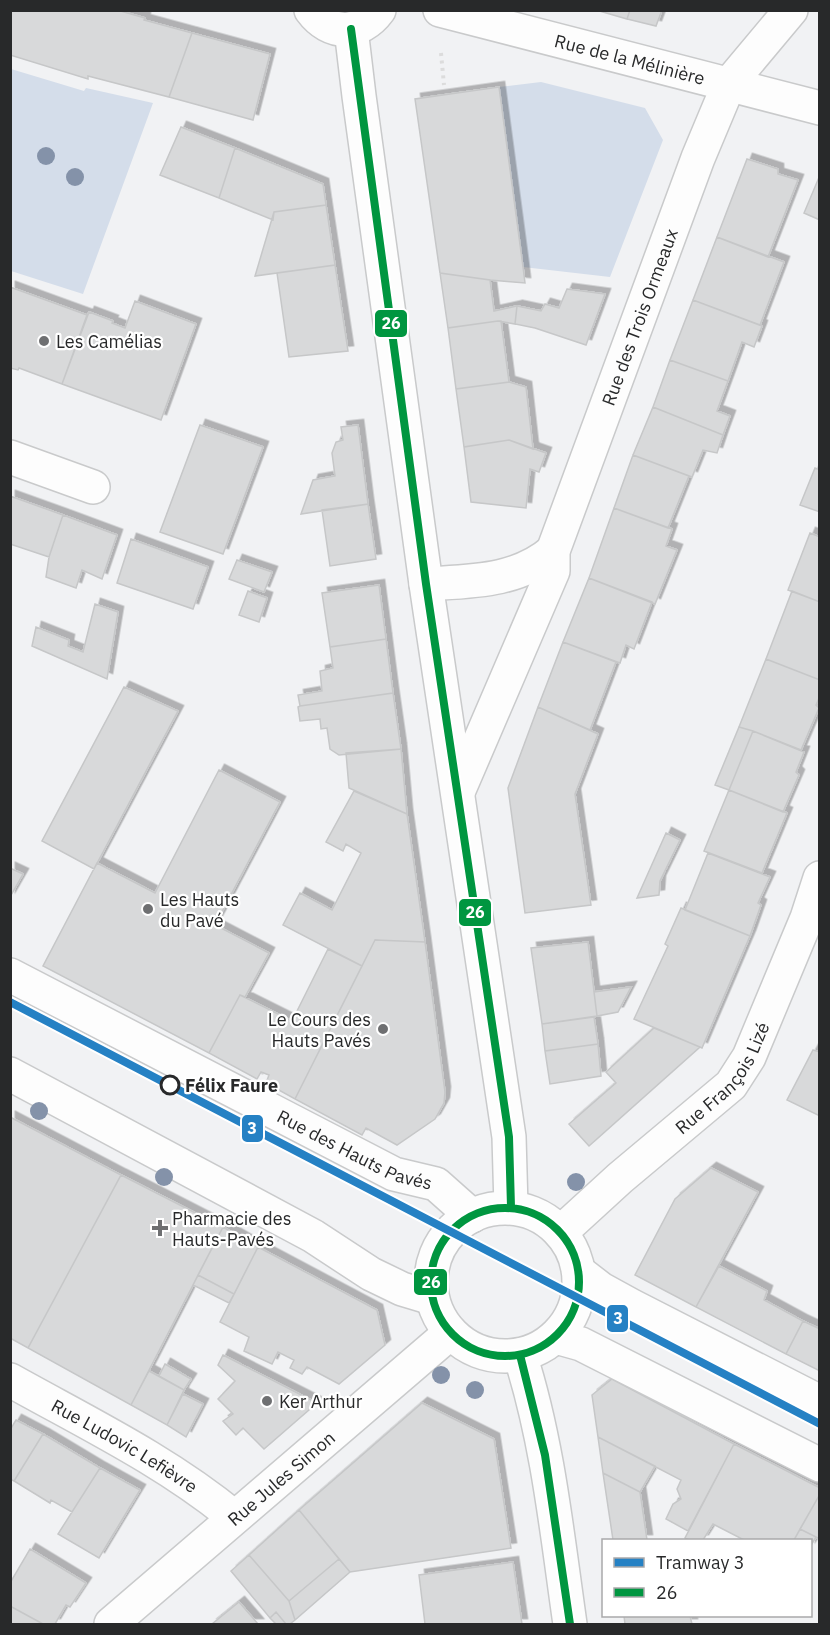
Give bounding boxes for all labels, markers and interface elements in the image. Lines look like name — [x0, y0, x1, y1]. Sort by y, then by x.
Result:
street label: Rue de la Mélinière — [552, 29, 707, 89]
street label: Rue des Trois Ormeaux — [596, 225, 682, 409]
line badge: 26 — [374, 309, 408, 338]
text: 26 — [381, 313, 401, 333]
place label: Les Camélias — [56, 330, 162, 353]
marker: Les Camélias — [37, 334, 51, 348]
place label: Les Hauts du Pavé — [160, 888, 239, 932]
line badge: 26 — [458, 898, 492, 927]
marker: Les Hauts du Pavé — [141, 902, 155, 916]
text: 26 — [465, 902, 485, 922]
place label: Le Cours des Hauts Pavés — [268, 1008, 371, 1052]
street label: Rue François Lizé — [670, 1018, 774, 1139]
marker: Le Cours des Hauts Pavés — [376, 1022, 390, 1036]
place label: Félix Faure — [185, 1074, 278, 1097]
marker: Félix Faure — [160, 1075, 180, 1095]
street label: Rue des Hauts Pavés — [273, 1104, 435, 1194]
line badge: 3 — [241, 1114, 264, 1143]
text: 3 — [247, 1118, 257, 1138]
place label: Pharmacie des Hauts-Pavés — [172, 1207, 291, 1251]
marker: Pharmacie des Hauts-Pavés — [153, 1221, 167, 1235]
line badge: 26 — [413, 1268, 448, 1296]
text: 26 — [421, 1272, 441, 1292]
line badge: 3 — [606, 1304, 629, 1333]
text: 3 — [613, 1308, 623, 1328]
place label: Ker Arthur — [279, 1390, 363, 1413]
street label: Rue Ludovic Lefièvre — [47, 1393, 202, 1498]
marker: Ker Arthur — [260, 1394, 274, 1408]
street label: Rue Jules Simon — [223, 1426, 339, 1531]
legend — [602, 1539, 812, 1617]
text: Tramway 3 — [656, 1551, 744, 1574]
text: 26 — [656, 1581, 678, 1604]

